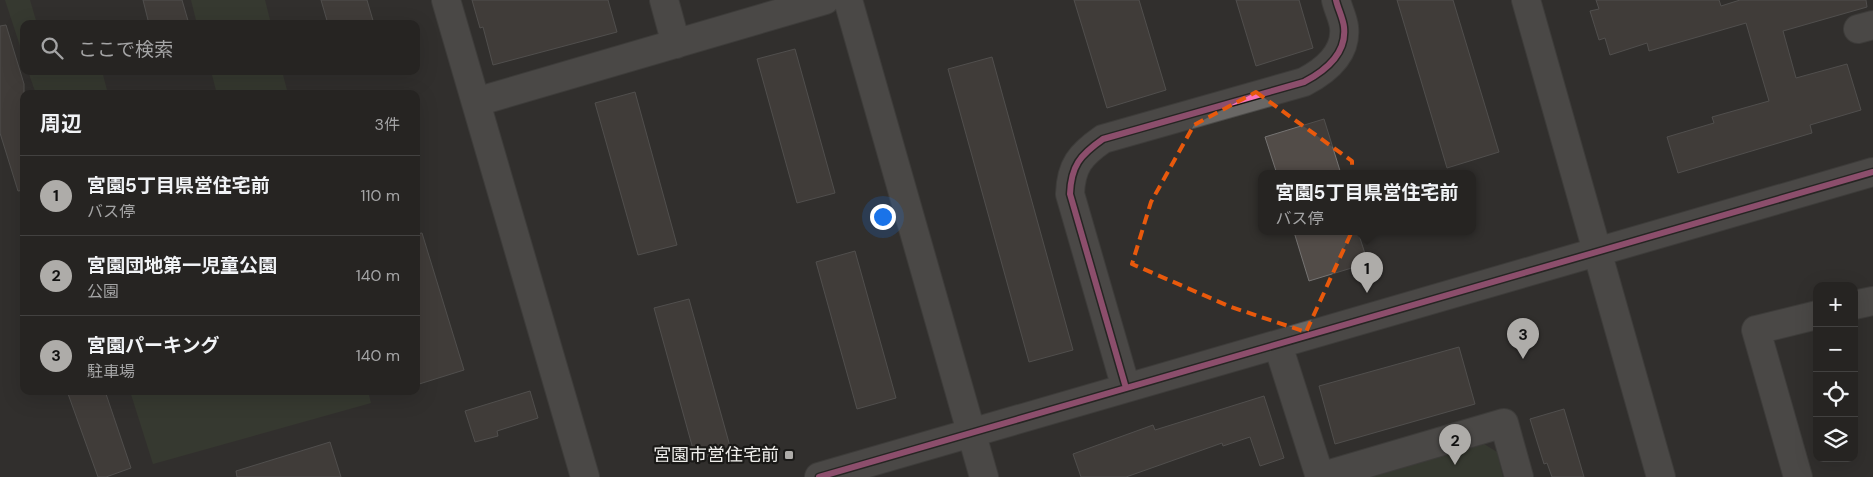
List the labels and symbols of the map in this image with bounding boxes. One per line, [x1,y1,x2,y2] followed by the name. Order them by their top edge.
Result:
[870,204,896,230] your location
[1351,252,1383,293] pin: 1
[1507,318,1539,359] pin: 3
[1439,424,1471,465] pin: 2
[653,443,779,467] place label: 宮園市営住宅前
[783,449,795,461] marker: 宮園市営住宅前

